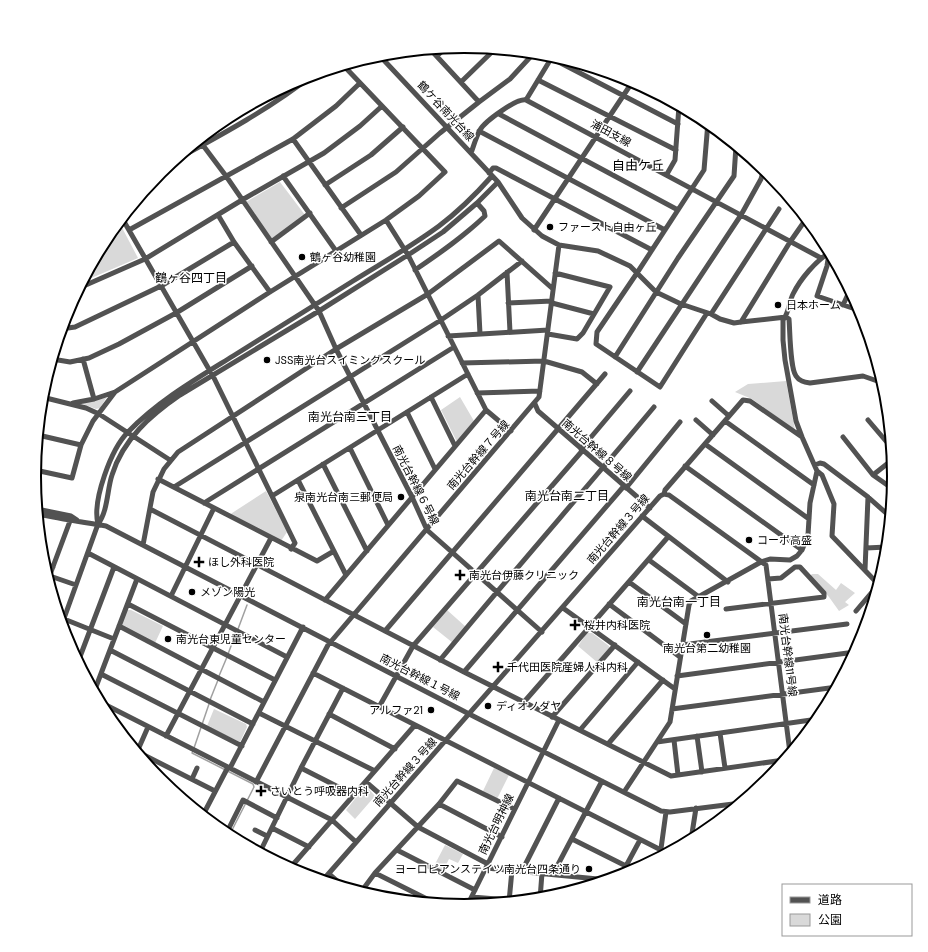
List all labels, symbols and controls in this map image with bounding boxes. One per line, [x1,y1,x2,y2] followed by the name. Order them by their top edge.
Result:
[415,78,477,144] street label: 鶴ケ谷南光台線
[588,116,634,150] street label: 浦田支線
[612,157,664,174] district label: 自由ケ丘
[558,220,656,234] place label: ファースト自由ヶ丘
[545,222,555,232] marker: ファースト自由ヶ丘
[310,250,376,264] place label: 鶴ヶ谷幼稚園
[297,252,307,262] marker: 鶴ヶ谷幼稚園
[155,270,227,286] district label: 鶴ヶ谷四丁目
[786,298,841,312] place label: 日本ホーム
[773,300,783,310] marker: 日本ホーム
[275,353,425,367] place label: JSS南光台スイミングスクール
[262,355,272,365] marker: JSS南光台スイミングスクール
[308,409,392,425] district label: 南光台南三丁目
[559,416,635,484] street label: 南光台幹線８号線
[444,417,512,493] street label: 南光台幹線７号線
[390,443,442,527] street label: 南光台幹線６号線
[525,488,609,504] district label: 南光台南二丁目
[294,490,393,504] place label: 泉南光台南三郵便局
[584,491,652,567] street label: 南光台幹線３号線
[396,492,406,502] marker: 泉南光台南三郵便局
[757,533,812,547] place label: コーポ高盛
[744,535,754,545] marker: コーポ高盛
[208,555,274,569] place label: ほし外科医院
[193,556,205,568] marker: ほし外科医院
[469,568,579,582] place label: 南光台伊藤クリニック
[454,569,466,581] marker: 南光台伊藤クリニック
[200,585,255,599] place label: メゾン陽光
[187,587,197,597] marker: メゾン陽光
[637,594,721,610] district label: 南光台南一丁目
[776,613,800,697] street label: 南光台幹線11号線
[584,618,650,632] place label: 桜井内科医院
[569,619,581,631] marker: 桜井内科医院
[702,630,712,640] marker: 南光台第二幼稚園
[176,632,286,646] place label: 南光台東児童センター
[163,634,173,644] marker: 南光台東児童センター
[663,641,751,655] place label: 南光台第二幼稚園
[378,651,462,703] street label: 南光台幹線１号線
[507,660,628,674] place label: 千代田医院産婦人科内科
[492,661,504,673] marker: 千代田医院産婦人科内科
[496,699,561,713] place label: ディオノダヤ
[483,701,493,711] marker: ディオノダヤ
[369,703,423,717] place label: アルファ21
[426,705,436,715] marker: アルファ21
[370,735,440,809] street label: 南光台幹線３号線
[270,784,369,798] place label: さいとう呼吸器内科
[255,785,267,797] marker: さいとう呼吸器内科
[475,791,517,857] street label: 南光台明神線
[395,862,581,876] place label: ヨーロピアンステイツ南光台四条通り
[584,864,594,874] marker: ヨーロピアンステイツ南光台四条通り
[782,884,912,936] legend
[818,892,842,908] text: 道路
[818,912,842,928] text: 公園

